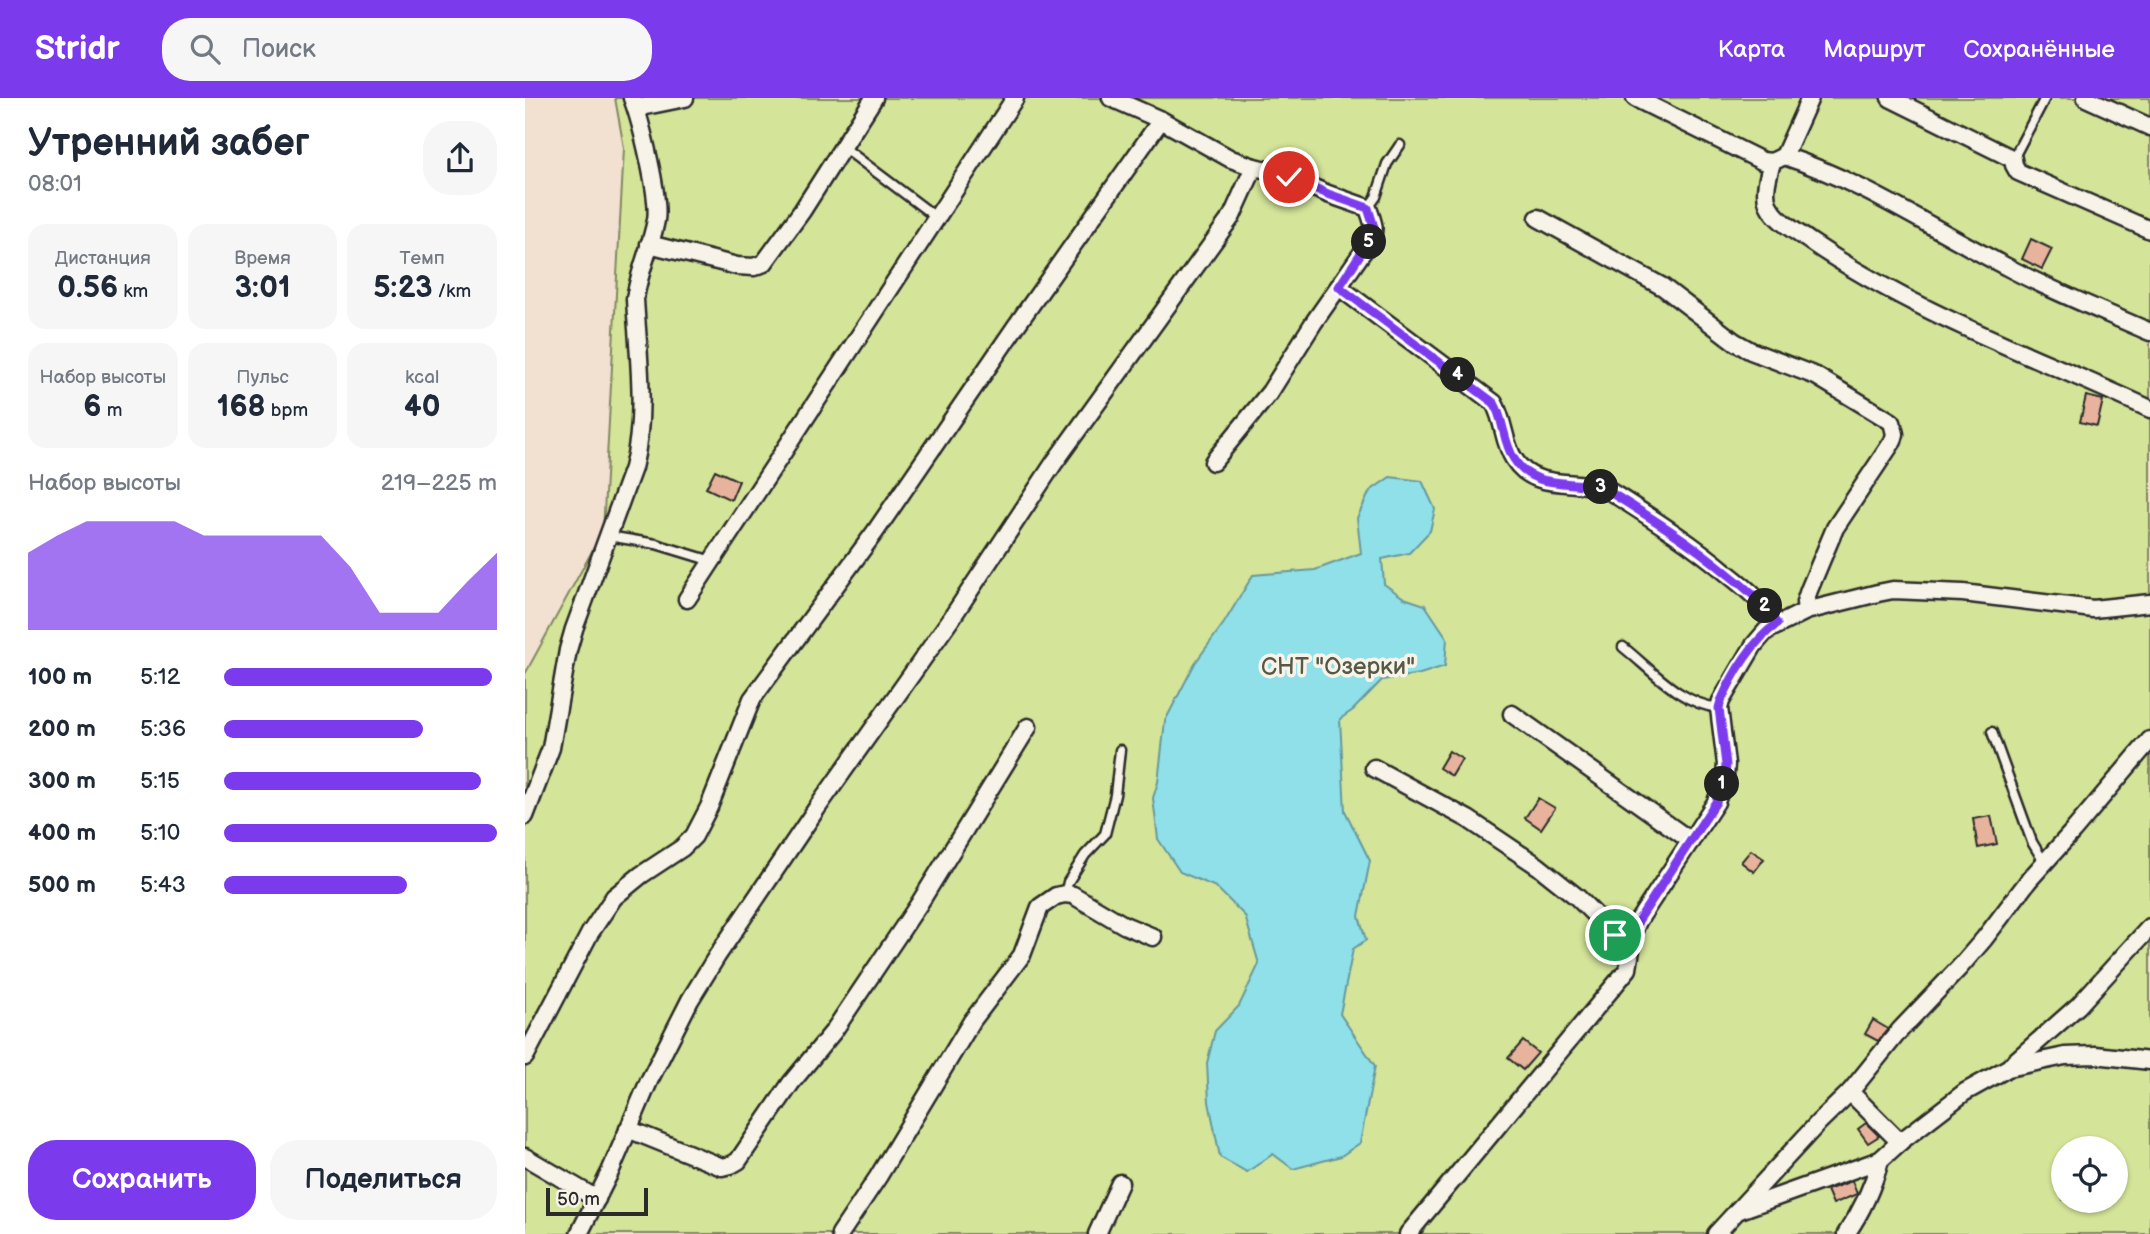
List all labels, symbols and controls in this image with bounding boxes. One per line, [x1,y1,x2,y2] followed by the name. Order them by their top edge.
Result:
[162,18,652,81] search box
[35,29,120,69] text: Stridr
[186,30,224,68] icon: search
[242,34,316,65] text: Поиск
[1718,35,1785,64] text: Карта
[1823,35,1925,64] text: Маршрут
[1963,35,2115,64] text: Сохранённые
[28,121,310,166] text: Утренний забег
[423,121,497,195] button: share
[1259,147,1319,207] pin
[1270,158,1308,196] icon: check
[28,170,82,198] text: 08:01
[1351,225,1387,260] pin: 5
[1363,230,1374,253] text: 5
[55,247,151,270] text: Дистанция
[234,247,291,270] text: Время
[400,247,445,270] text: Темп
[57,270,118,306] text: 0.56
[234,270,291,306] text: 3:01
[373,270,432,306] text: 5:23
[118,280,148,303] text: km
[432,280,471,303] text: /km
[1441,358,1475,392] pin: 4
[1452,363,1463,386] text: 4
[40,366,166,389] text: Набор высоты
[236,366,289,389] text: Пульс
[405,366,439,389] text: kcal
[83,389,102,425] text: 6
[217,389,266,425] text: 168
[404,389,440,425] text: 40
[102,399,122,422] text: m
[266,399,308,422] text: bpm
[28,469,181,497] text: Набор высоты
[381,469,497,497] text: 219–225 m
[1583,470,1619,504] pin: 3
[1595,475,1606,498] text: 3
[1747,588,1783,624] pin: 2
[1759,594,1770,617] text: 2
[1261,652,1415,681] park label: СНТ "Озерки"
[28,663,92,691] text: 100 m
[140,663,180,691] text: 5:12
[28,715,96,743] text: 200 m
[140,715,186,743] text: 5:36
[1705,766,1739,802] pin: 1
[28,767,96,795] text: 300 m
[140,767,180,795] text: 5:15
[1718,772,1726,795] text: 1
[28,819,96,847] text: 400 m
[140,819,180,847] text: 5:10
[28,871,96,899] text: 500 m
[140,871,186,899] text: 5:43
[1585,905,1645,965] pin
[1596,916,1634,954] icon: arrive
[2051,1136,2128,1213] map controls
[2051,1136,2128,1213] button: locate
[28,1140,256,1220] button: Сохранить
[270,1140,497,1220] button: Поделиться
[546,1185,647,1217] scale bar
[557,1188,600,1211] text: 50 m

